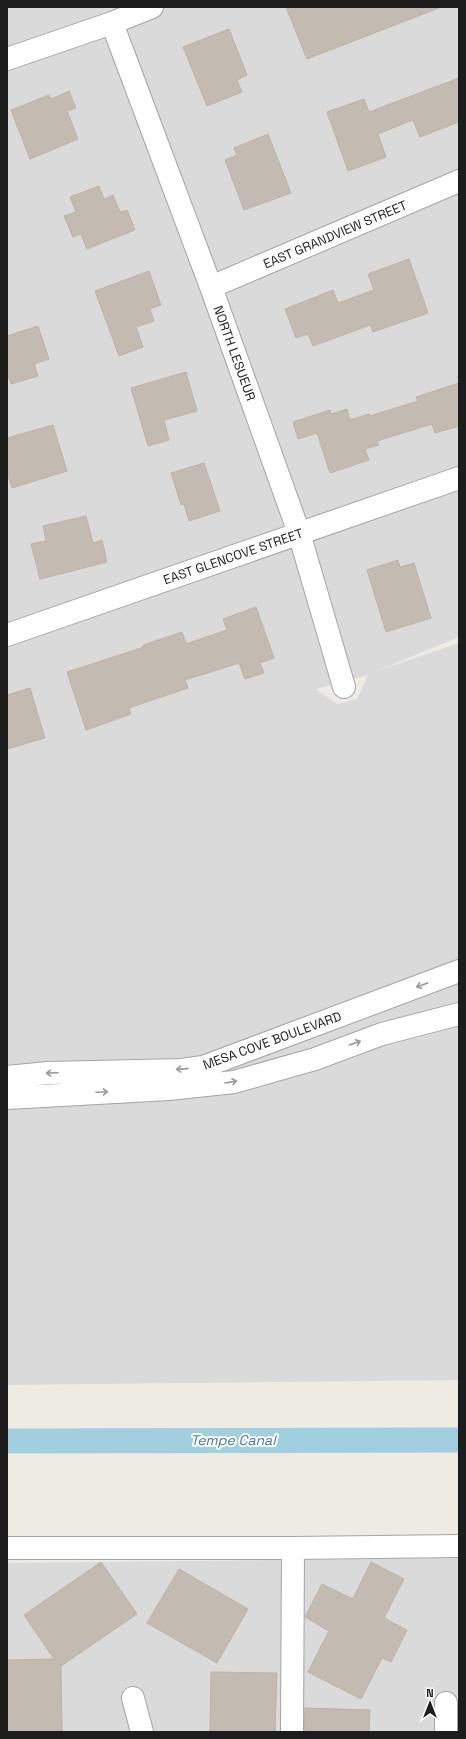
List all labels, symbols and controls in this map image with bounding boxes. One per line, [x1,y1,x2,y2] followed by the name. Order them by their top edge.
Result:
[261,196,410,272] street label: EAST GRANDVIEW STREET
[209,303,260,403] street label: NORTH LESUEUR
[161,524,306,588] street label: EAST GLENCOVE STREET
[417,981,429,989] one-way arrow
[201,1007,344,1073] street label: MESA COVE BOULEVARD
[349,1039,362,1046] one-way arrow
[176,1066,189,1073] one-way arrow
[46,1069,59,1077] one-way arrow
[224,1078,237,1086] one-way arrow
[95,1088,108,1096] one-way arrow
[190,1431,277,1449] water label: Tempe Canal
[410,1683,450,1723] north arrow
[426,1686,434,1700] text: N

